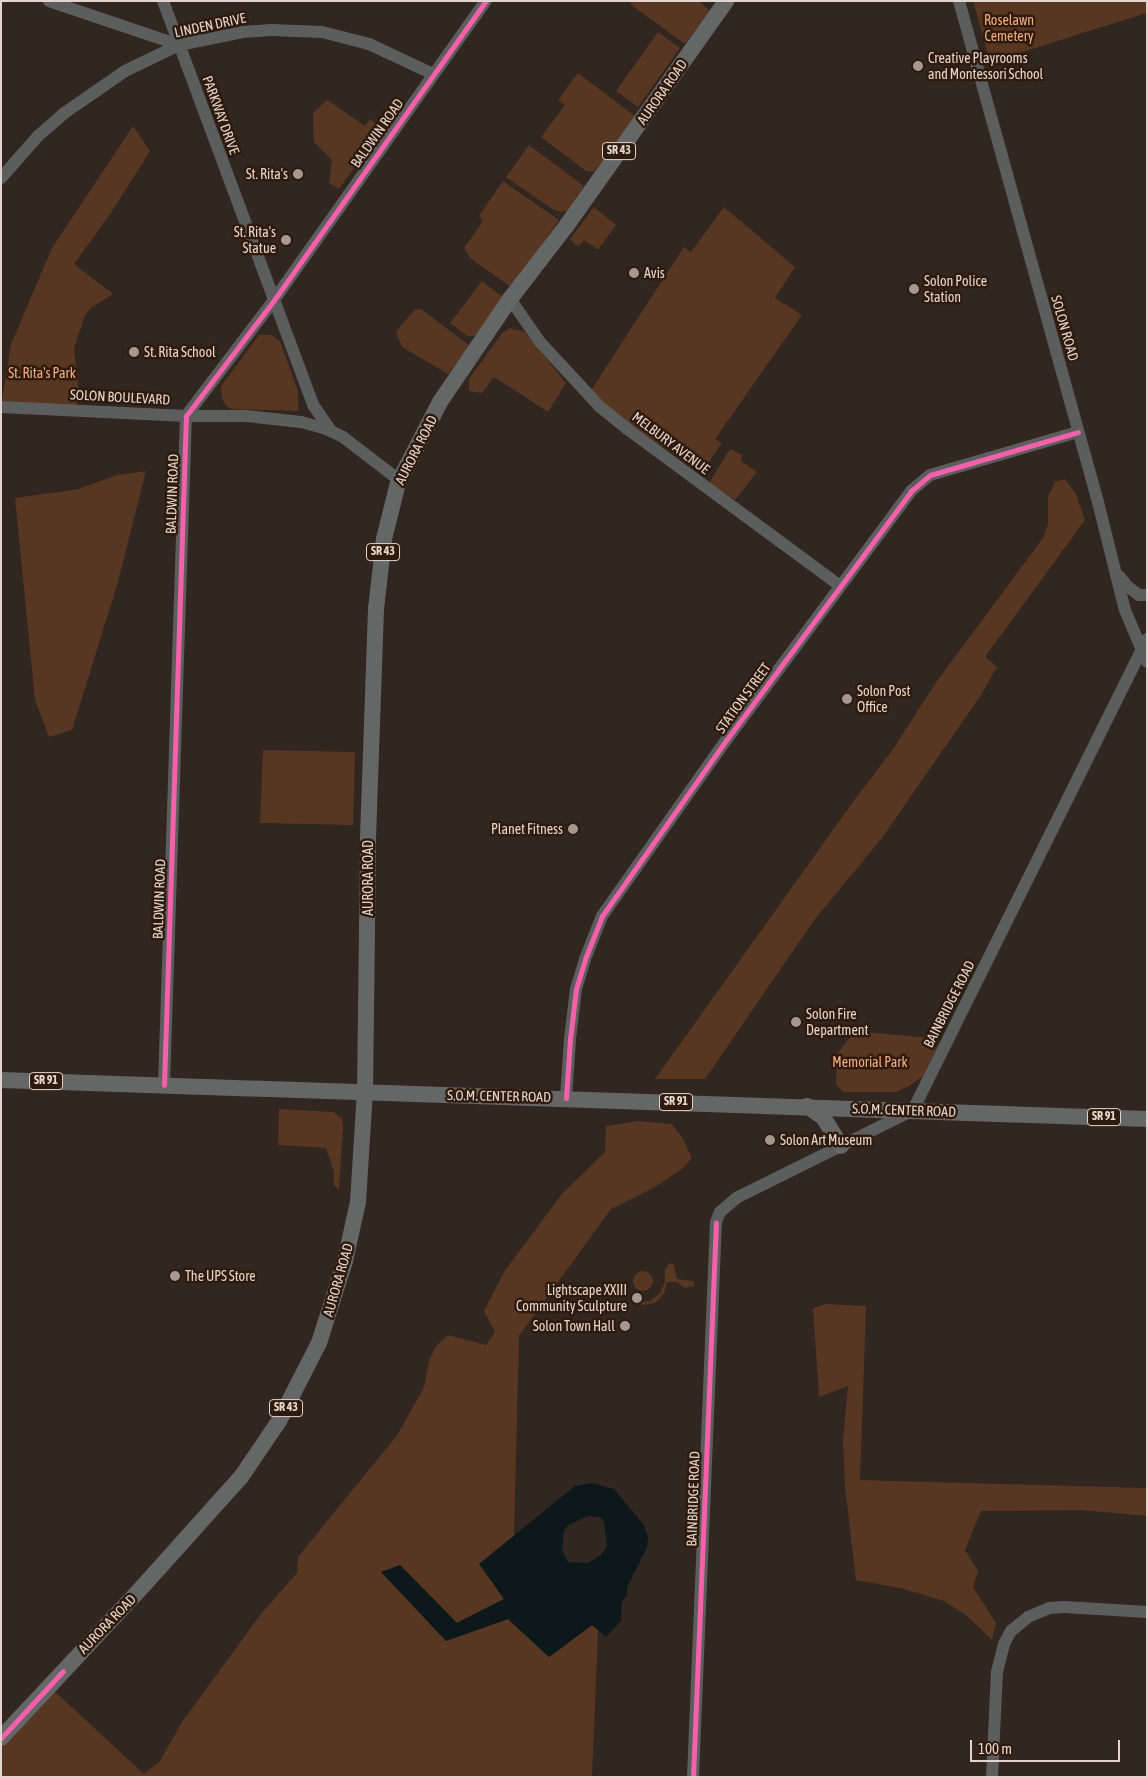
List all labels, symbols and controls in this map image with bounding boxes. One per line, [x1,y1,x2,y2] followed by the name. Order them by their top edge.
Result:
[173,9,247,41] street label: LINDEN DRIVE
[984,12,1034,44] park label: Roselawn Cemetery
[928,50,1043,82] place label: Creative Playrooms and Montessori School
[633,56,691,128] street label: AURORA ROAD
[912,60,924,72] marker: Creative Playrooms and Montessori School
[199,73,243,157] street label: PARKWAY DRIVE
[347,95,407,171] street label: BALDWIN ROAD
[602,142,636,160] road number: SR 43
[246,166,288,182] place label: St. Rita's
[292,168,304,180] marker: St. Rita's
[234,224,276,256] place label: St. Rita's Statue
[280,234,292,246] marker: St. Rita's Statue
[644,265,665,281] place label: Avis
[628,267,640,279] marker: Avis
[924,273,987,306] place label: Solon Police Station
[908,283,920,295] marker: Solon Police Station
[1048,293,1082,363] street label: SOLON ROAD
[144,344,216,360] place label: St. Rita School
[128,346,140,358] marker: St. Rita School
[8,365,76,381] park label: St. Rita's Park
[69,386,171,408] street label: SOLON BOULEVARD
[629,408,713,478] street label: MELBURY AVENUE
[391,412,441,488] street label: AURORA ROAD
[162,454,182,534] street label: BALDWIN ROAD
[366,542,400,562] road number: SR 43
[712,660,774,736] street label: STATION STREET
[857,683,911,716] place label: Solon Post Office
[841,693,853,705] marker: Solon Post Office
[491,821,563,837] place label: Planet Fitness
[567,823,579,835] marker: Planet Fitness
[360,840,376,916] street label: AURORA ROAD
[149,859,169,939] street label: BALDWIN ROAD
[920,958,978,1050] street label: BAINBRIDGE ROAD
[806,1006,869,1038] place label: Solon Fire Department
[790,1016,802,1028] marker: Solon Fire Department
[832,1054,908,1070] park label: Memorial Park
[28,1072,64,1090] road number: SR 91
[447,1087,551,1105] street label: S.O.M. CENTER ROAD
[658,1092,694,1112] road number: SR 91
[852,1100,956,1120] street label: S.O.M. CENTER ROAD
[1086,1108,1122,1126] road number: SR 91
[780,1132,872,1148] place label: Solon Art Museum
[764,1134,776,1146] marker: Solon Art Museum
[319,1241,357,1319] street label: AURORA ROAD
[185,1268,256,1284] place label: The UPS Store
[169,1270,181,1282] marker: The UPS Store
[516,1282,627,1314] place label: Lightscape XXIII Community Sculpture
[631,1292,643,1304] marker: Lightscape XXIII Community Sculpture
[533,1318,615,1334] place label: Solon Town Hall
[619,1320,631,1332] marker: Solon Town Hall
[268,1399,304,1418] road number: SR 43
[683,1451,703,1547] street label: BAINBRIDGE ROAD
[75,1591,139,1657] street label: AURORA ROAD
[973,1730,1123,1762] scale bar
[978,1740,1012,1757] text: 100 m

